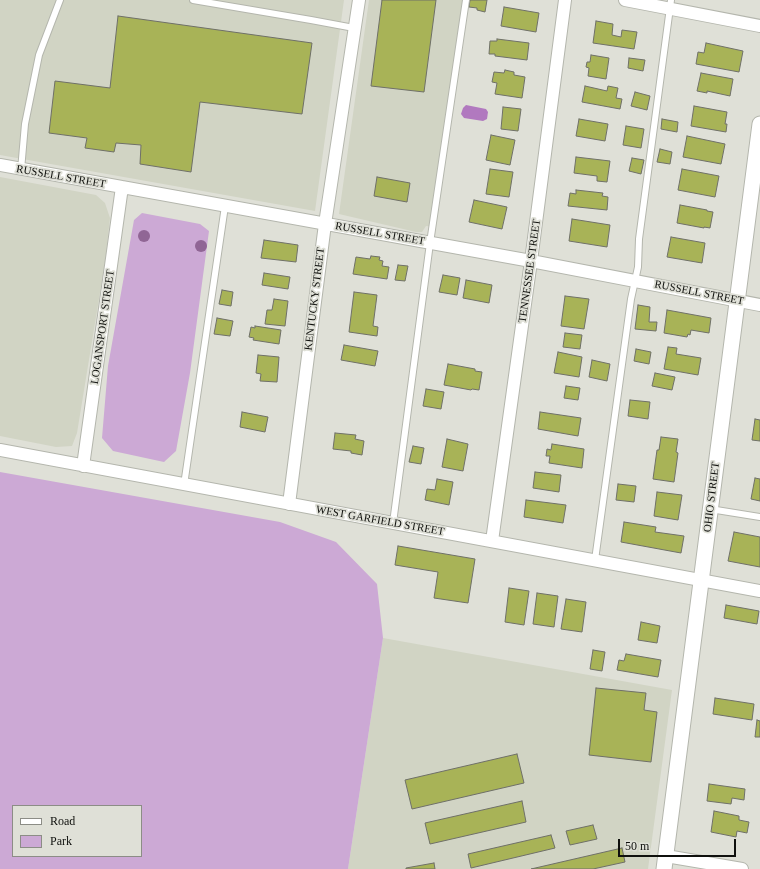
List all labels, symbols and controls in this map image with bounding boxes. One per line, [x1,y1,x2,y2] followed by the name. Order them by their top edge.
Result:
[15,163,107,191] street label: RUSSELL STREET
[516,218,544,324] street label: TENNESSEE STREET
[334,220,426,248] street label: RUSSELL STREET
[302,247,328,351] street label: KENTUCKY STREET
[88,269,118,385] street label: LOGANSPORT STREET
[653,278,745,308] street label: RUSSELL STREET
[701,461,723,533] street label: OHIO STREET
[315,503,445,539] street label: WEST GARFIELD STREET
[12,805,142,857] legend
[50,814,75,828] text: Road
[620,831,738,857] scale bar
[50,834,72,848] text: Park
[625,839,649,853] text: 50 m

